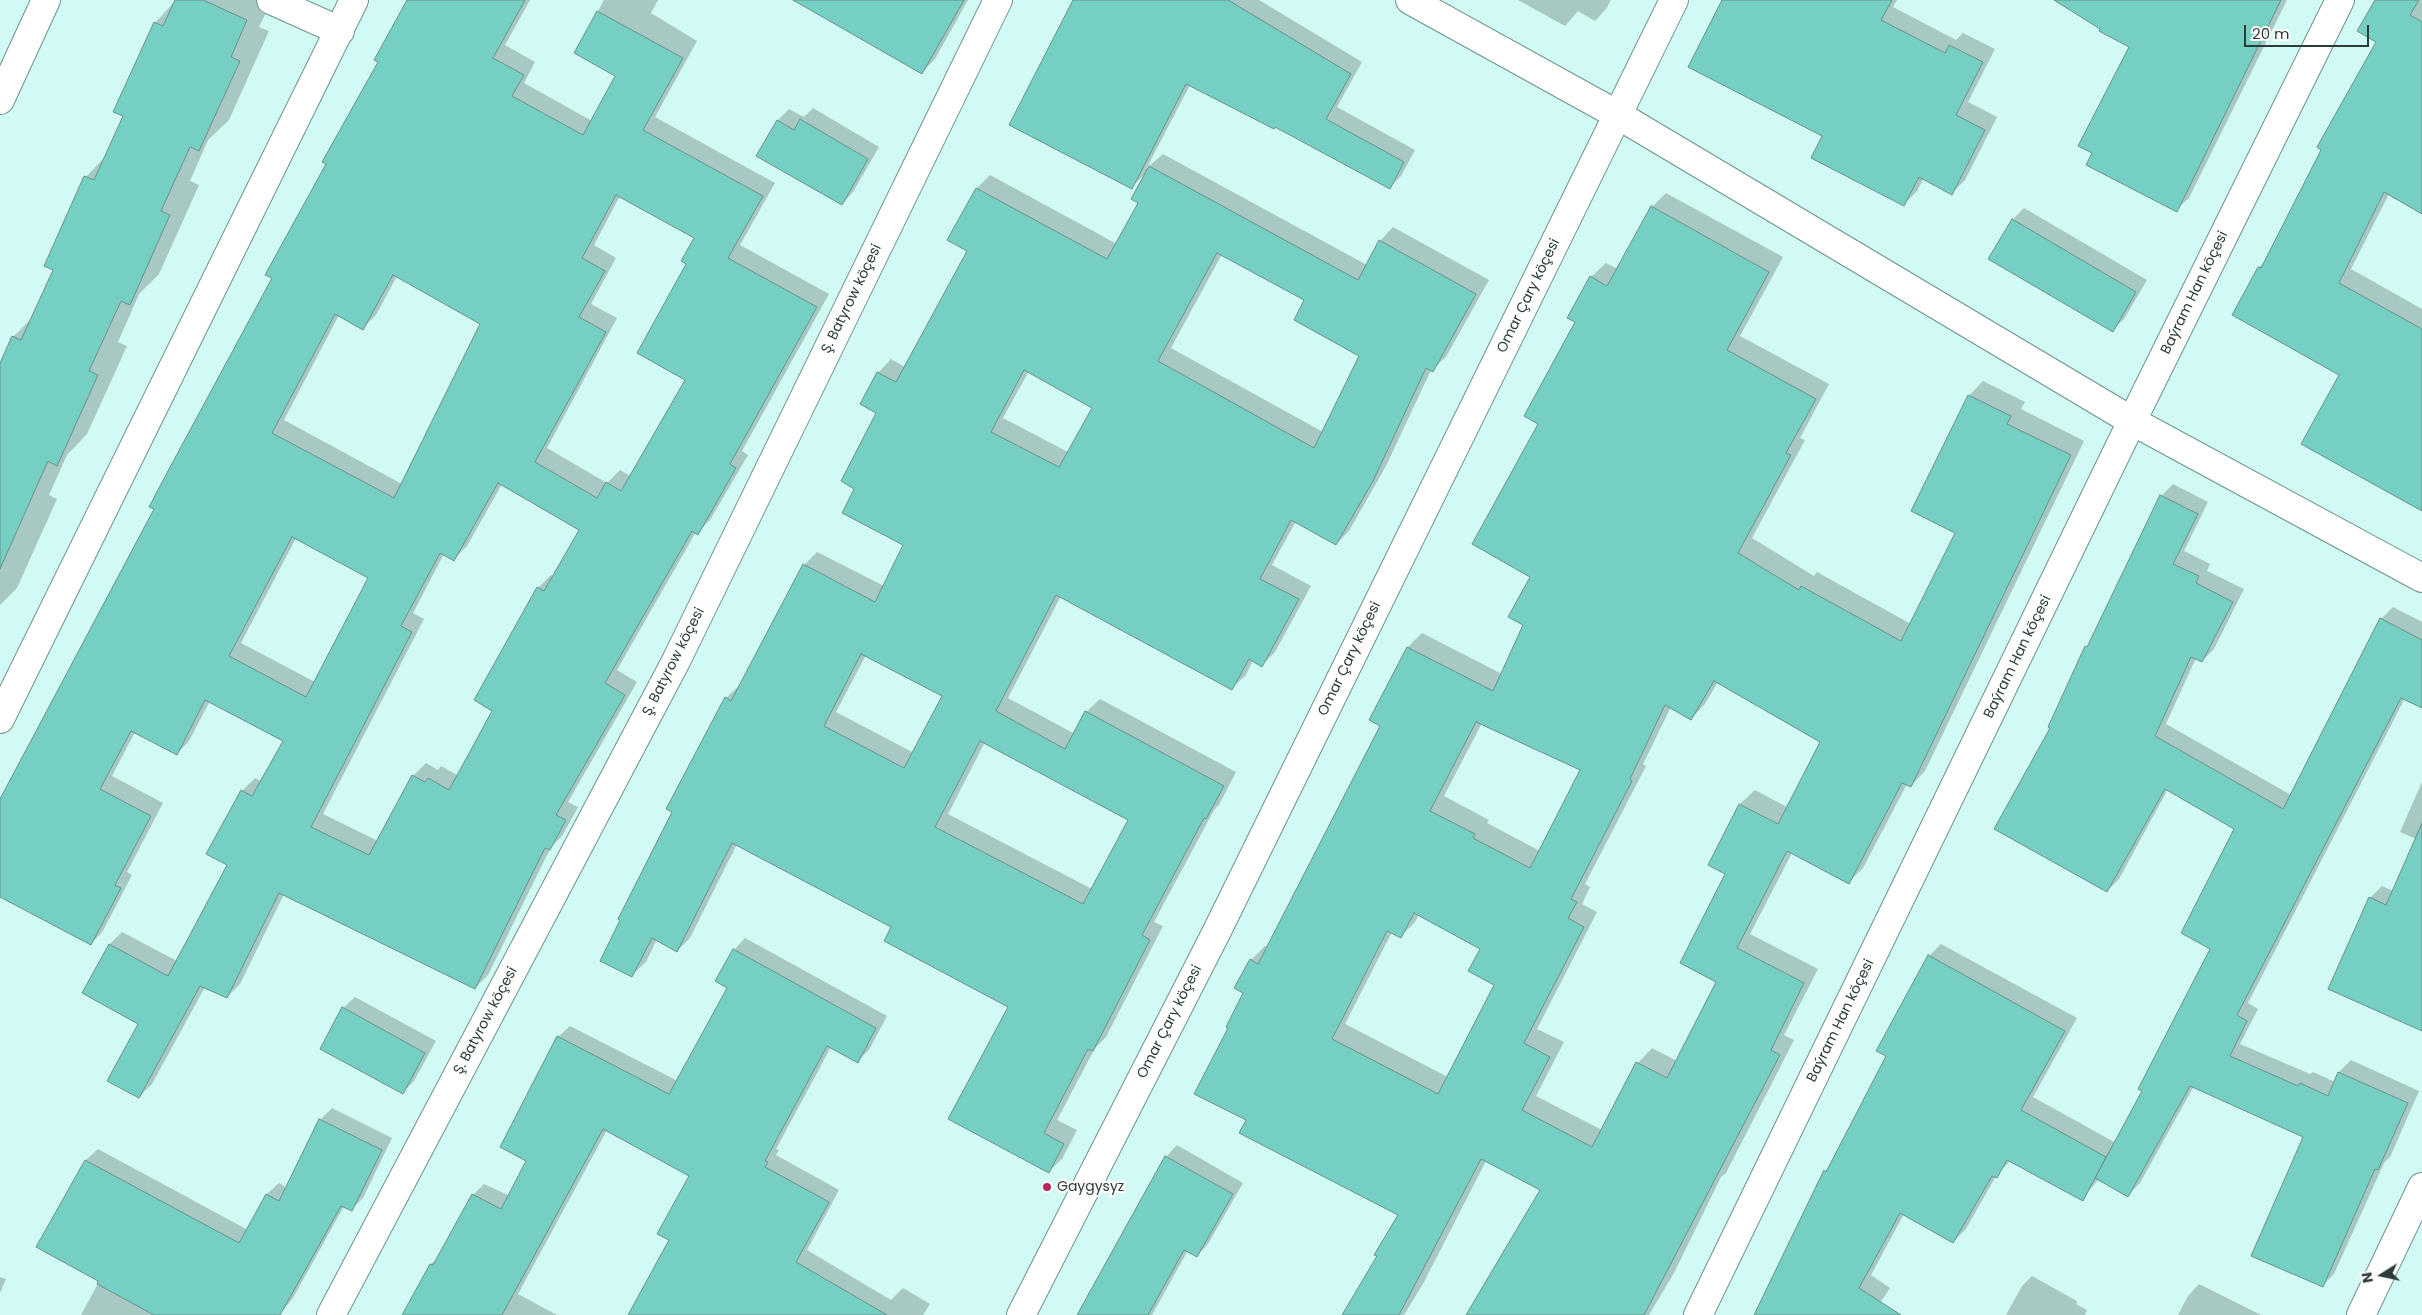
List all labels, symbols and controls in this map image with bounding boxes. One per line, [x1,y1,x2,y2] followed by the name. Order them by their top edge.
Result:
[2247,15,2372,47] scale bar
[2252,23,2290,44] text: 20 m
[2158,229,2232,357] street label: Baýram Han köçesi
[1494,236,1564,356] street label: Omar Çary köçesi
[818,242,886,356] street label: Ş. Batyrow köçesi
[1981,593,2055,721] street label: Baýram Han köçesi
[1315,599,1385,719] street label: Omar Çary köçesi
[639,605,709,719] street label: Ş. Batyrow köçesi
[1804,957,1878,1085] street label: Baýram Han köçesi
[1134,962,1206,1082] street label: Omar Çary köçesi
[451,964,521,1078] street label: Ş. Batyrow köçesi
[1057,1179,1124,1195] place label: Gaygysyz
[1041,1181,1053,1193] marker: Gaygysyz
[2357,1250,2407,1300] north arrow
[2356,1271,2378,1285] text: N

